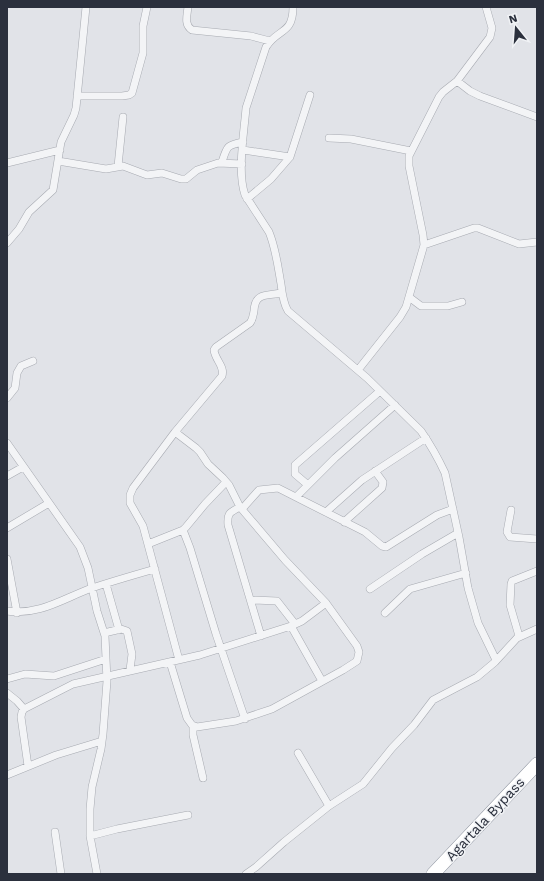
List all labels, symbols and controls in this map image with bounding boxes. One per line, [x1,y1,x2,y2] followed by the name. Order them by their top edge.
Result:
[496,8,536,48] north arrow
[507,12,519,26] text: N
[442,774,528,864] street label: Agartala Bypass

